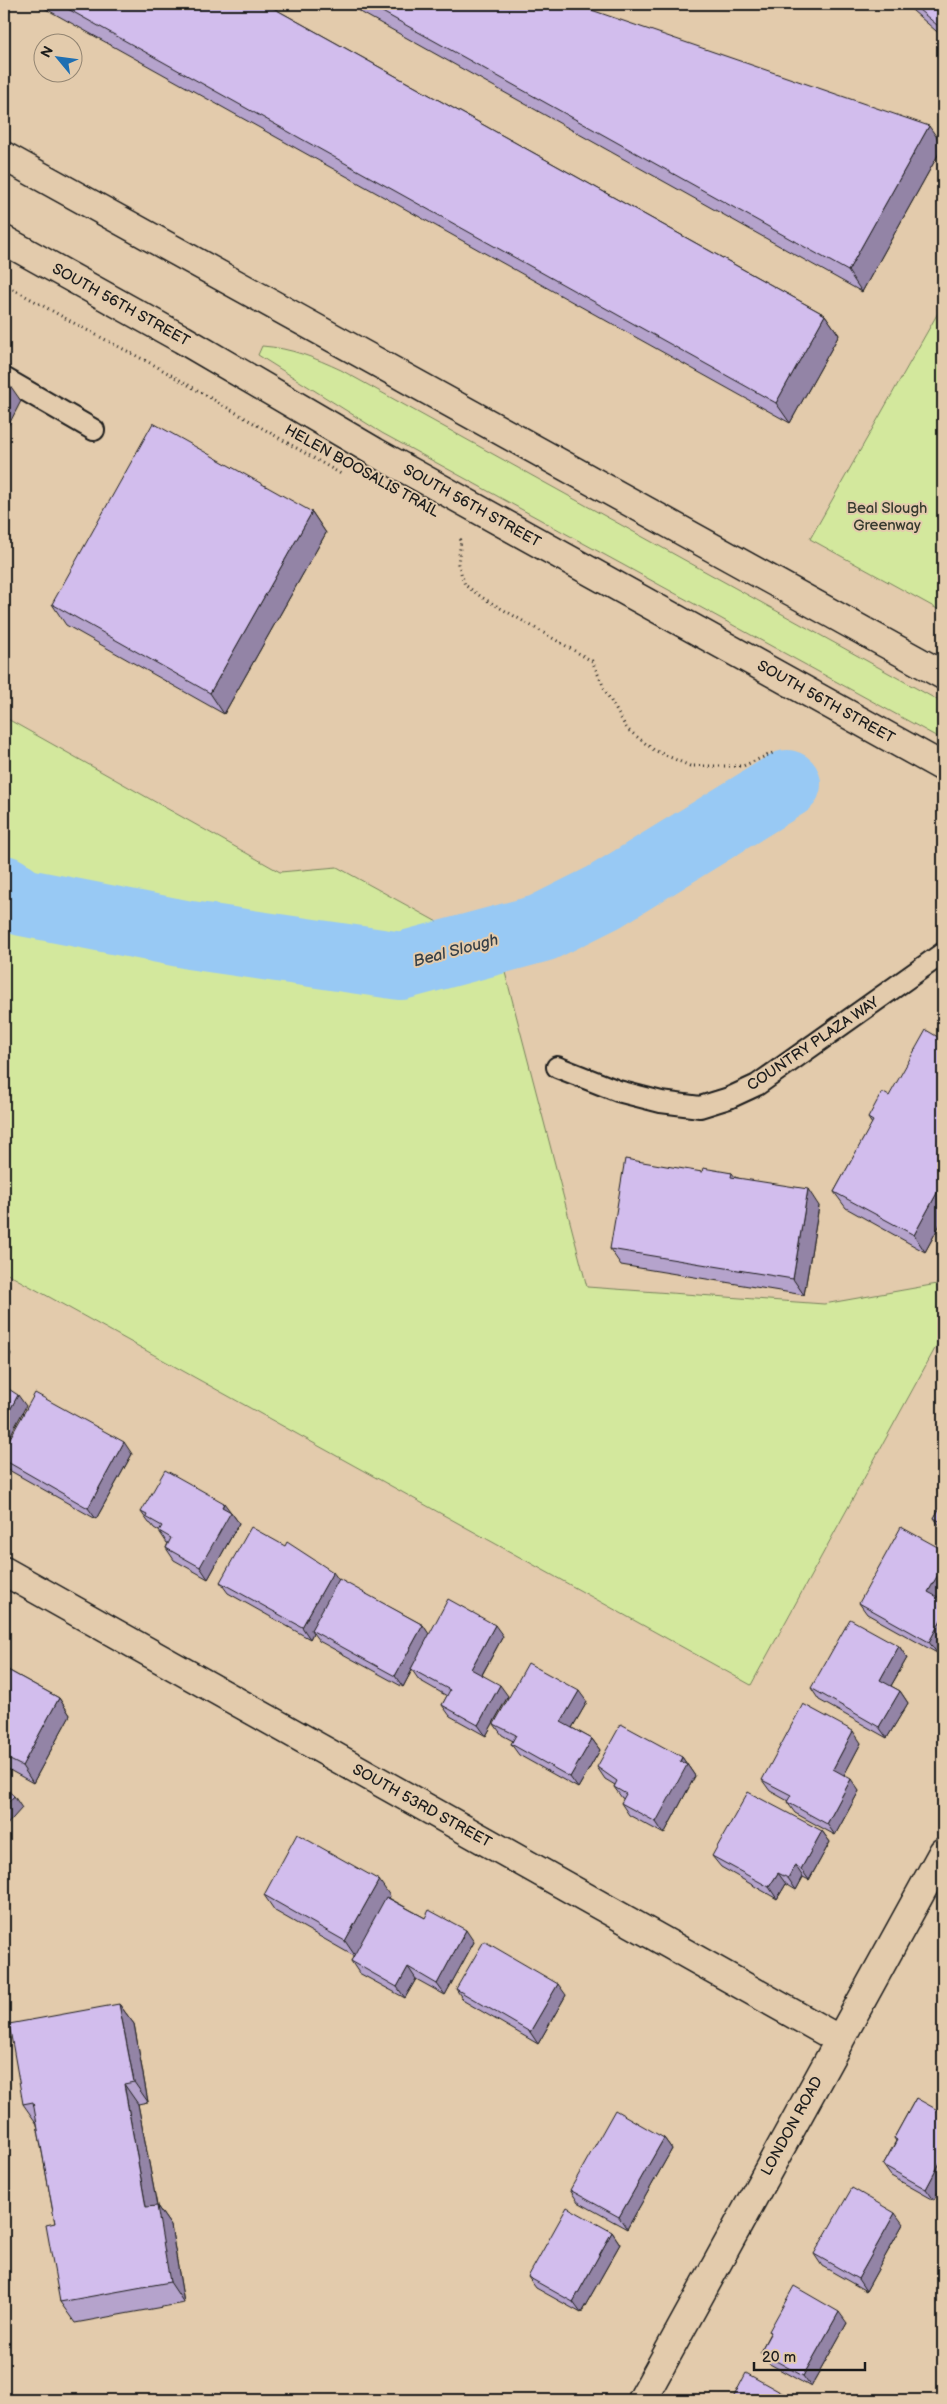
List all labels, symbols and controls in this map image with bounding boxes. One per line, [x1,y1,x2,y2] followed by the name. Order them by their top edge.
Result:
[32,32,82,82] north arrow
[37,43,57,61] text: N
[49,259,193,351] street label: SOUTH 56TH STREET
[281,421,443,522] street label: HELEN BOOSALIS TRAIL
[400,460,544,552] street label: SOUTH 56TH STREET
[847,499,927,535] park label: Beal Slough Greenway
[754,656,898,748] street label: SOUTH 56TH STREET
[411,930,501,971] water label: Beal Slough
[743,993,883,1095] street label: COUNTRY PLAZA WAY
[349,1760,495,1852] street label: SOUTH 53RD STREET
[757,2073,827,2179] street label: LONDON ROAD
[754,2339,866,2371] scale bar
[762,2348,796,2367] text: 20 m

